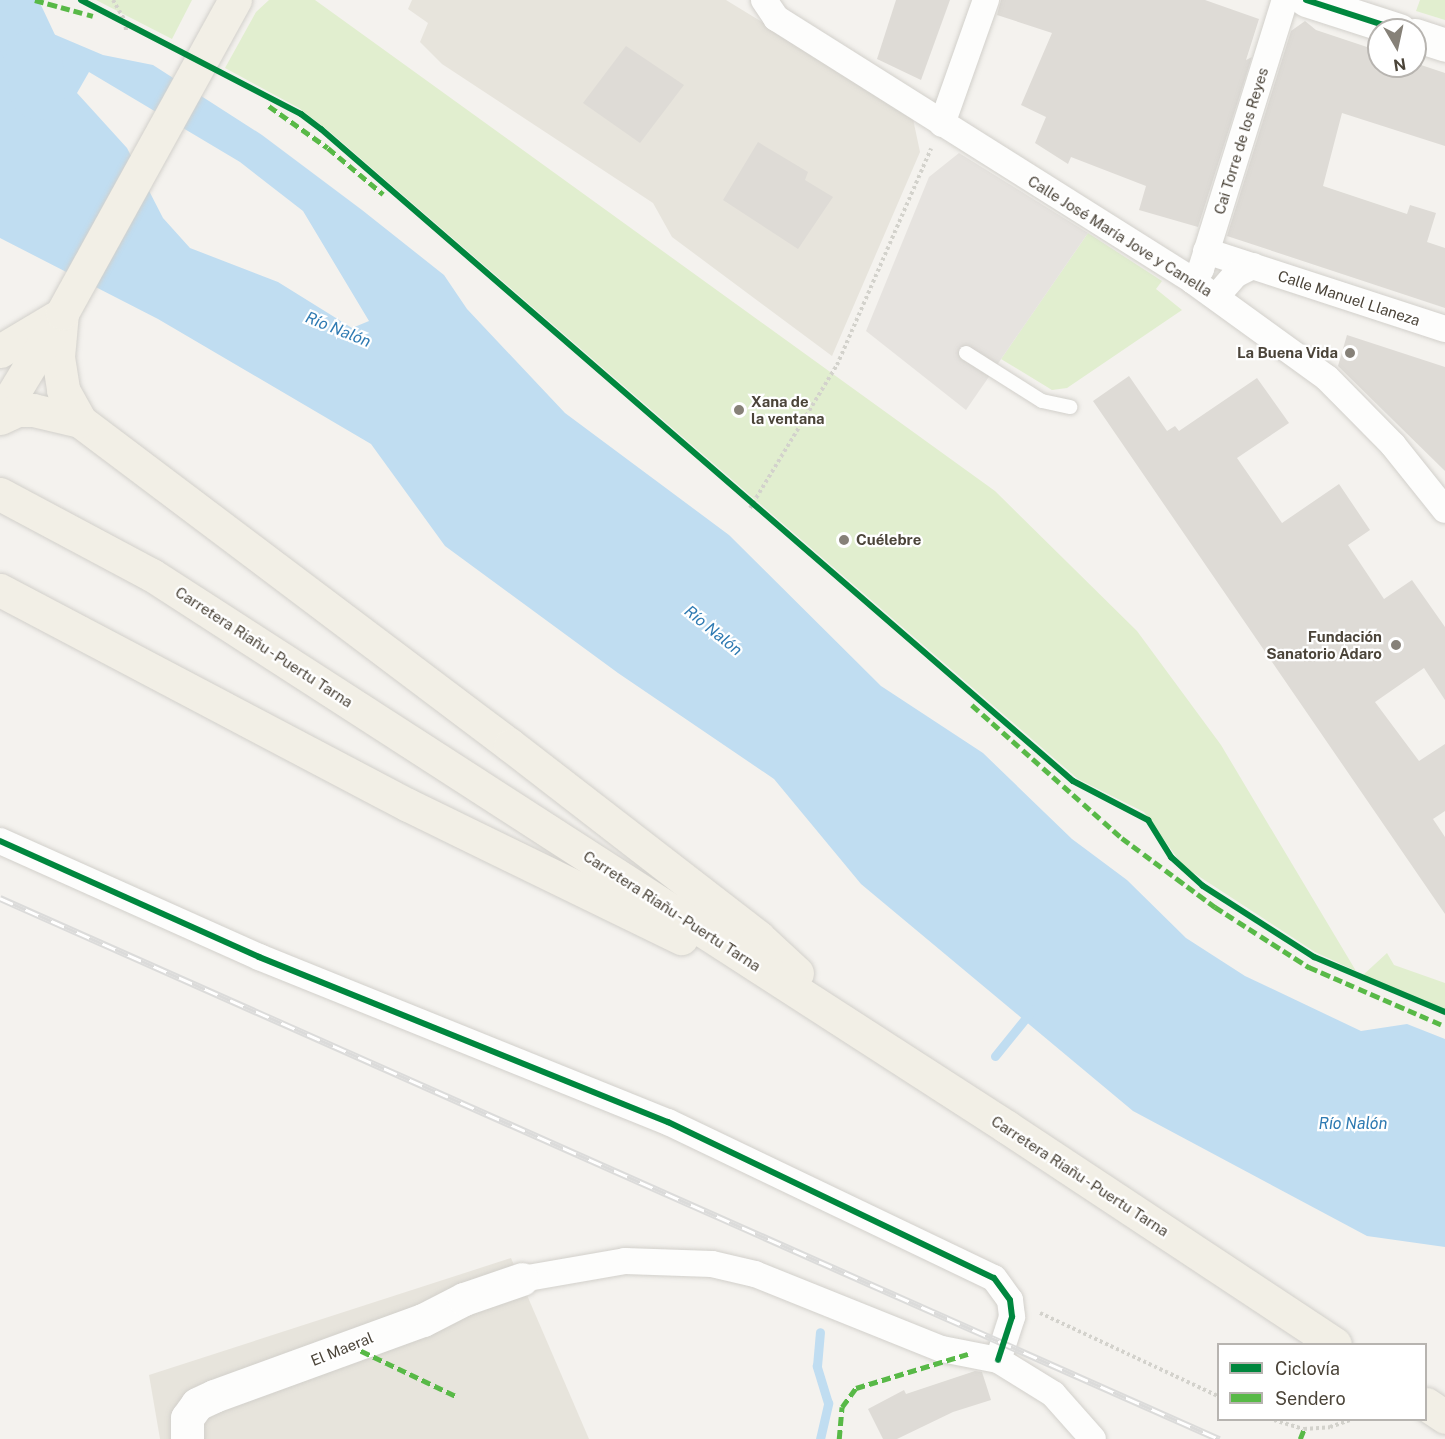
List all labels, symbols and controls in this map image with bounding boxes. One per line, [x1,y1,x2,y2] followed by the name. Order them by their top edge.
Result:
[1367,18,1427,78] north arrow
[1392,54,1407,75] text: N
[1210,65,1272,217] street label: Cai Torre de los Reyes
[1024,172,1216,300] street label: Calle José María Jove y Canella
[1276,266,1422,330] street label: Calle Manuel Llaneza
[302,308,374,352] water label: Río Nalón
[1237,344,1338,362] place label: La Buena Vida
[1343,346,1357,360] marker: La Buena Vida
[751,392,825,427] place label: Xana de la ventana
[732,403,746,417] marker: Xana de la ventana
[856,531,921,549] place label: Cuélebre
[837,533,851,547] marker: Cuélebre
[170,582,358,712] street label: Carretera Riañu - Puertu Tarna
[680,602,746,660] water label: Río Nalón
[1266,627,1382,662] place label: Fundación Sanatorio Adaro
[1387,636,1405,654] marker: Fundación Sanatorio Adaro
[578,846,766,976] street label: Carretera Riañu - Puertu Tarna
[986,1111,1174,1241] street label: Carretera Riañu - Puertu Tarna
[1319,1114,1387,1134] water label: Río Nalón
[308,1328,376,1370] street label: El Maeral
[1217,1343,1427,1421] legend
[1275,1358,1340,1379] text: Ciclovía
[1275,1388,1346,1409] text: Sendero

